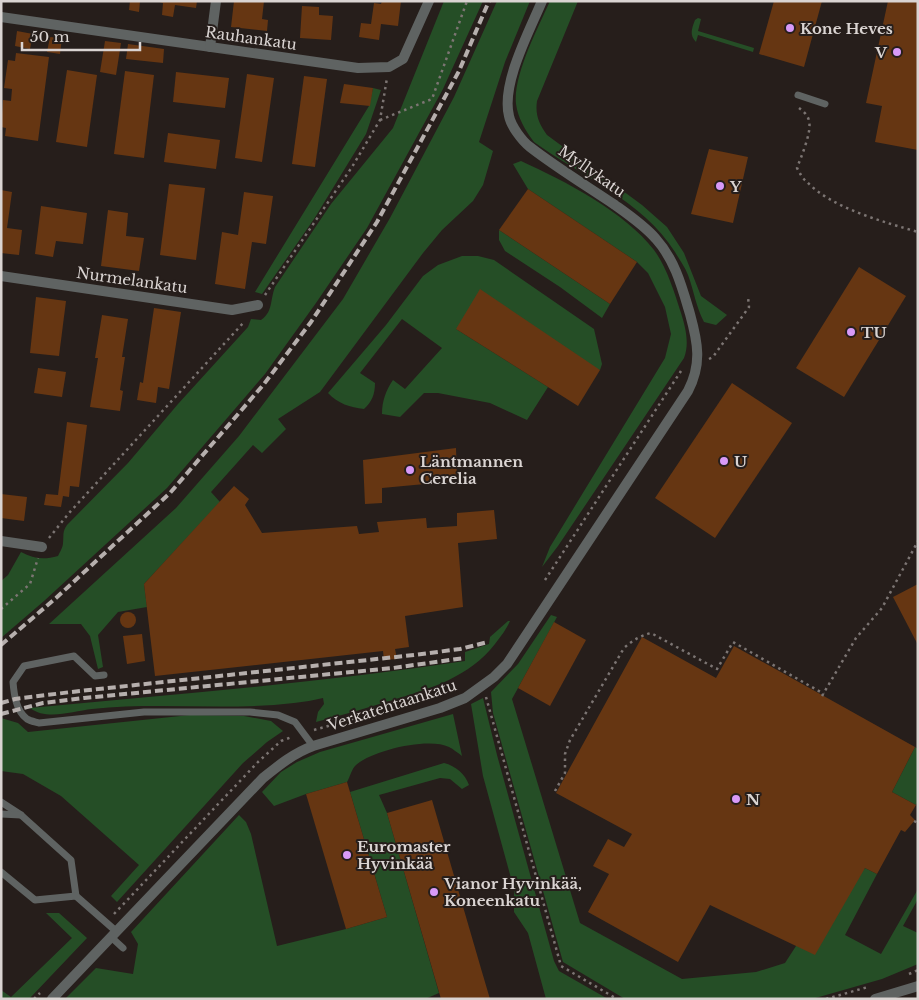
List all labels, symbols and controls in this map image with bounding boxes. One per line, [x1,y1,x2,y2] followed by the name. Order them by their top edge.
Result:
[800,19,893,38] place label: Kone Heves
[22,20,140,52] scale bar
[204,22,298,54] street label: Rauhankatu
[784,22,796,34] marker: Kone Heves
[30,27,70,46] text: 50 m
[874,43,888,62] place label: V
[891,46,903,58] marker: V
[555,141,629,201] street label: Myllykatu
[729,177,742,196] place label: Y
[714,180,726,192] marker: Y
[75,263,189,297] street label: Nurmelankatu
[861,323,887,342] place label: TU
[845,326,857,338] marker: TU
[420,452,523,488] place label: Läntmannen Cerelia
[734,452,748,471] place label: U
[718,455,730,467] marker: U
[404,464,416,476] marker: Läntmannen Cerelia
[324,675,459,735] street label: Verkatehtaankatu
[746,790,760,809] place label: N
[730,793,742,805] marker: N
[357,837,451,873] place label: Euromaster Hyvinkää
[341,849,353,861] marker: Euromaster Hyvinkää
[443,874,582,910] place label: Vianor Hyvinkää, Koneenkatu
[428,886,440,898] marker: Vianor Hyvinkää, Koneenkatu

